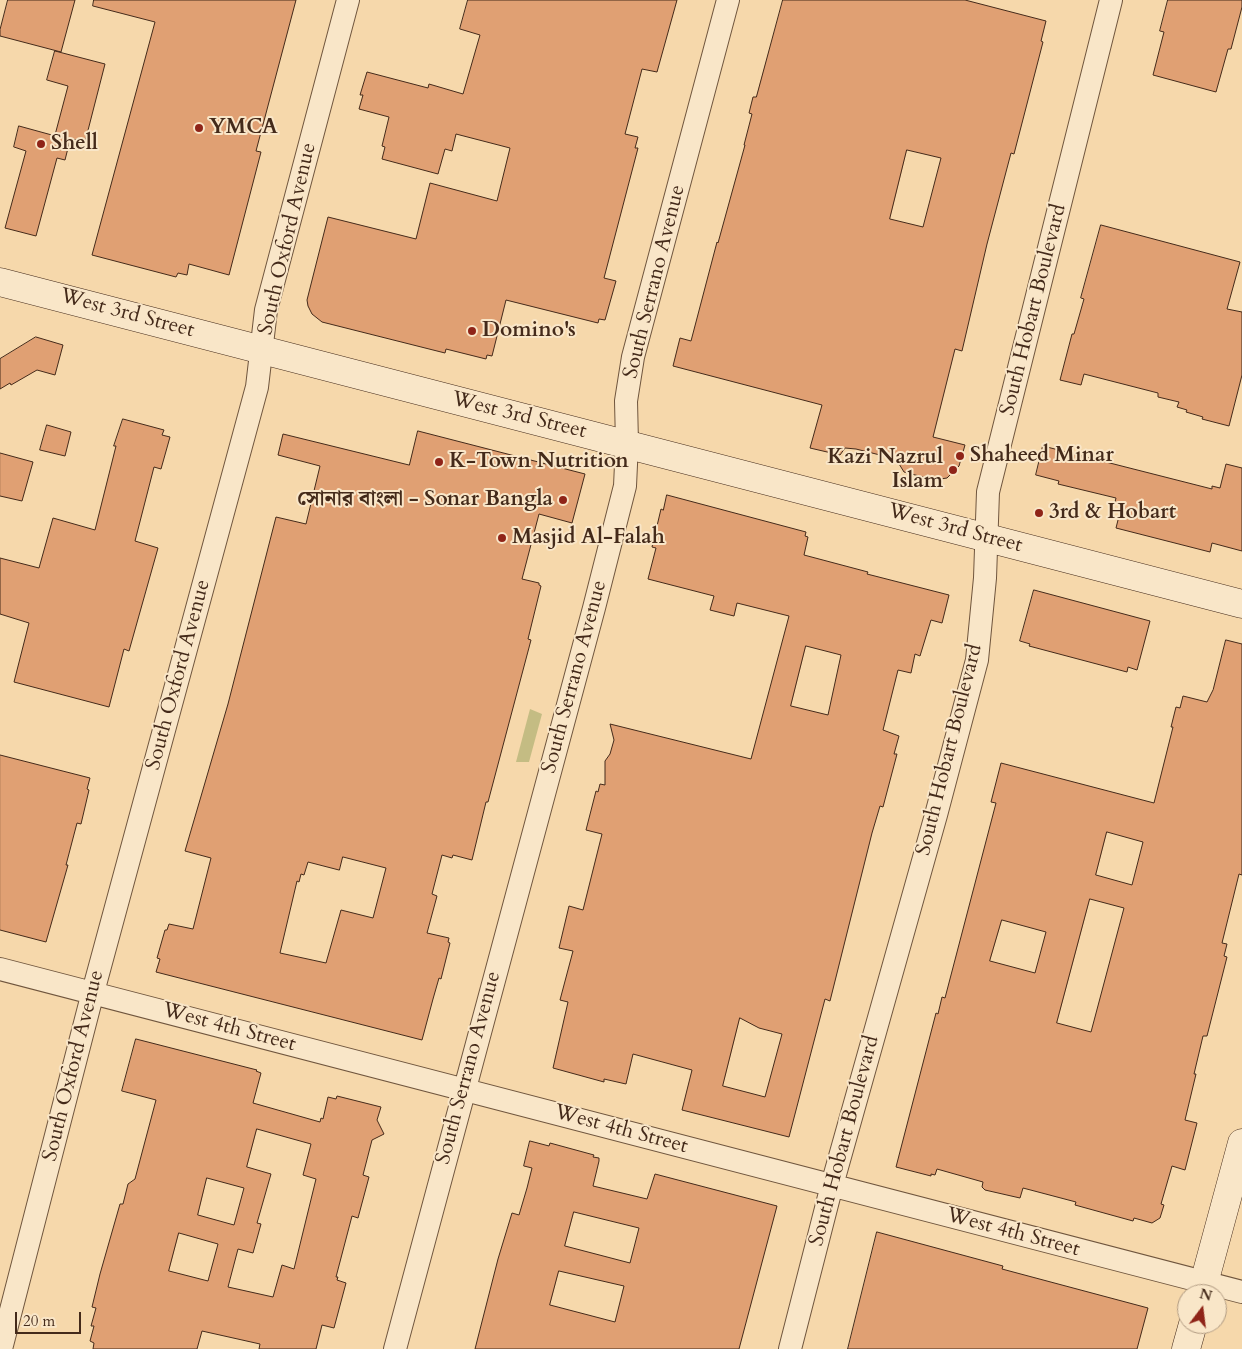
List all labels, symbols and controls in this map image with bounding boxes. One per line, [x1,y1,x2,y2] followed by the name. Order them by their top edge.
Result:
[209,115,278,141] place label: YMCA
[193,122,205,134] marker: YMCA
[51,131,98,157] place label: Shell
[35,138,47,150] marker: Shell
[254,141,322,337] street label: South Oxford Avenue
[619,183,691,381] street label: South Serrano Avenue
[996,202,1072,418] street label: South Hobart Boulevard
[57,284,197,344] street label: West 3rd Street
[482,318,576,344] place label: Domino's
[466,325,478,337] marker: Domino's
[449,387,589,445] street label: West 3rd Street
[970,443,1114,469] place label: Shaheed Minar
[827,445,943,495] place label: Kazi Nazrul Islam
[449,449,629,475] place label: K-Town Nutrition
[954,450,966,462] marker: Shaheed Minar
[433,456,445,468] marker: K-Town Nutrition
[947,464,959,476] marker: Kazi Nazrul Islam
[297,487,553,513] place label: সোনার বাংলা - Sonar Bangla
[557,494,569,506] marker: সোনার বাংলা - Sonar Bangla
[885,499,1025,559] street label: West 3rd Street
[1049,500,1176,526] place label: 3rd & Hobart
[1033,507,1045,519] marker: 3rd & Hobart
[512,525,665,551] place label: Masjid Al-Falah
[496,532,508,544] marker: Masjid Al-Falah
[141,577,217,773] street label: South Oxford Avenue
[537,578,613,776] street label: South Serrano Avenue
[912,642,988,858] street label: South Hobart Boulevard
[38,968,110,1164] street label: South Oxford Avenue
[431,969,507,1167] street label: South Serrano Avenue
[160,998,298,1058] street label: West 4th Street
[805,1033,885,1249] street label: South Hobart Boulevard
[552,1100,690,1160] street label: West 4th Street
[944,1203,1082,1263] street label: West 4th Street
[1177,1284,1227,1334] north arrow
[1197,1284,1214,1306] text: N
[18,1302,84,1334] scale bar
[23,1311,55,1331] text: 20 m

